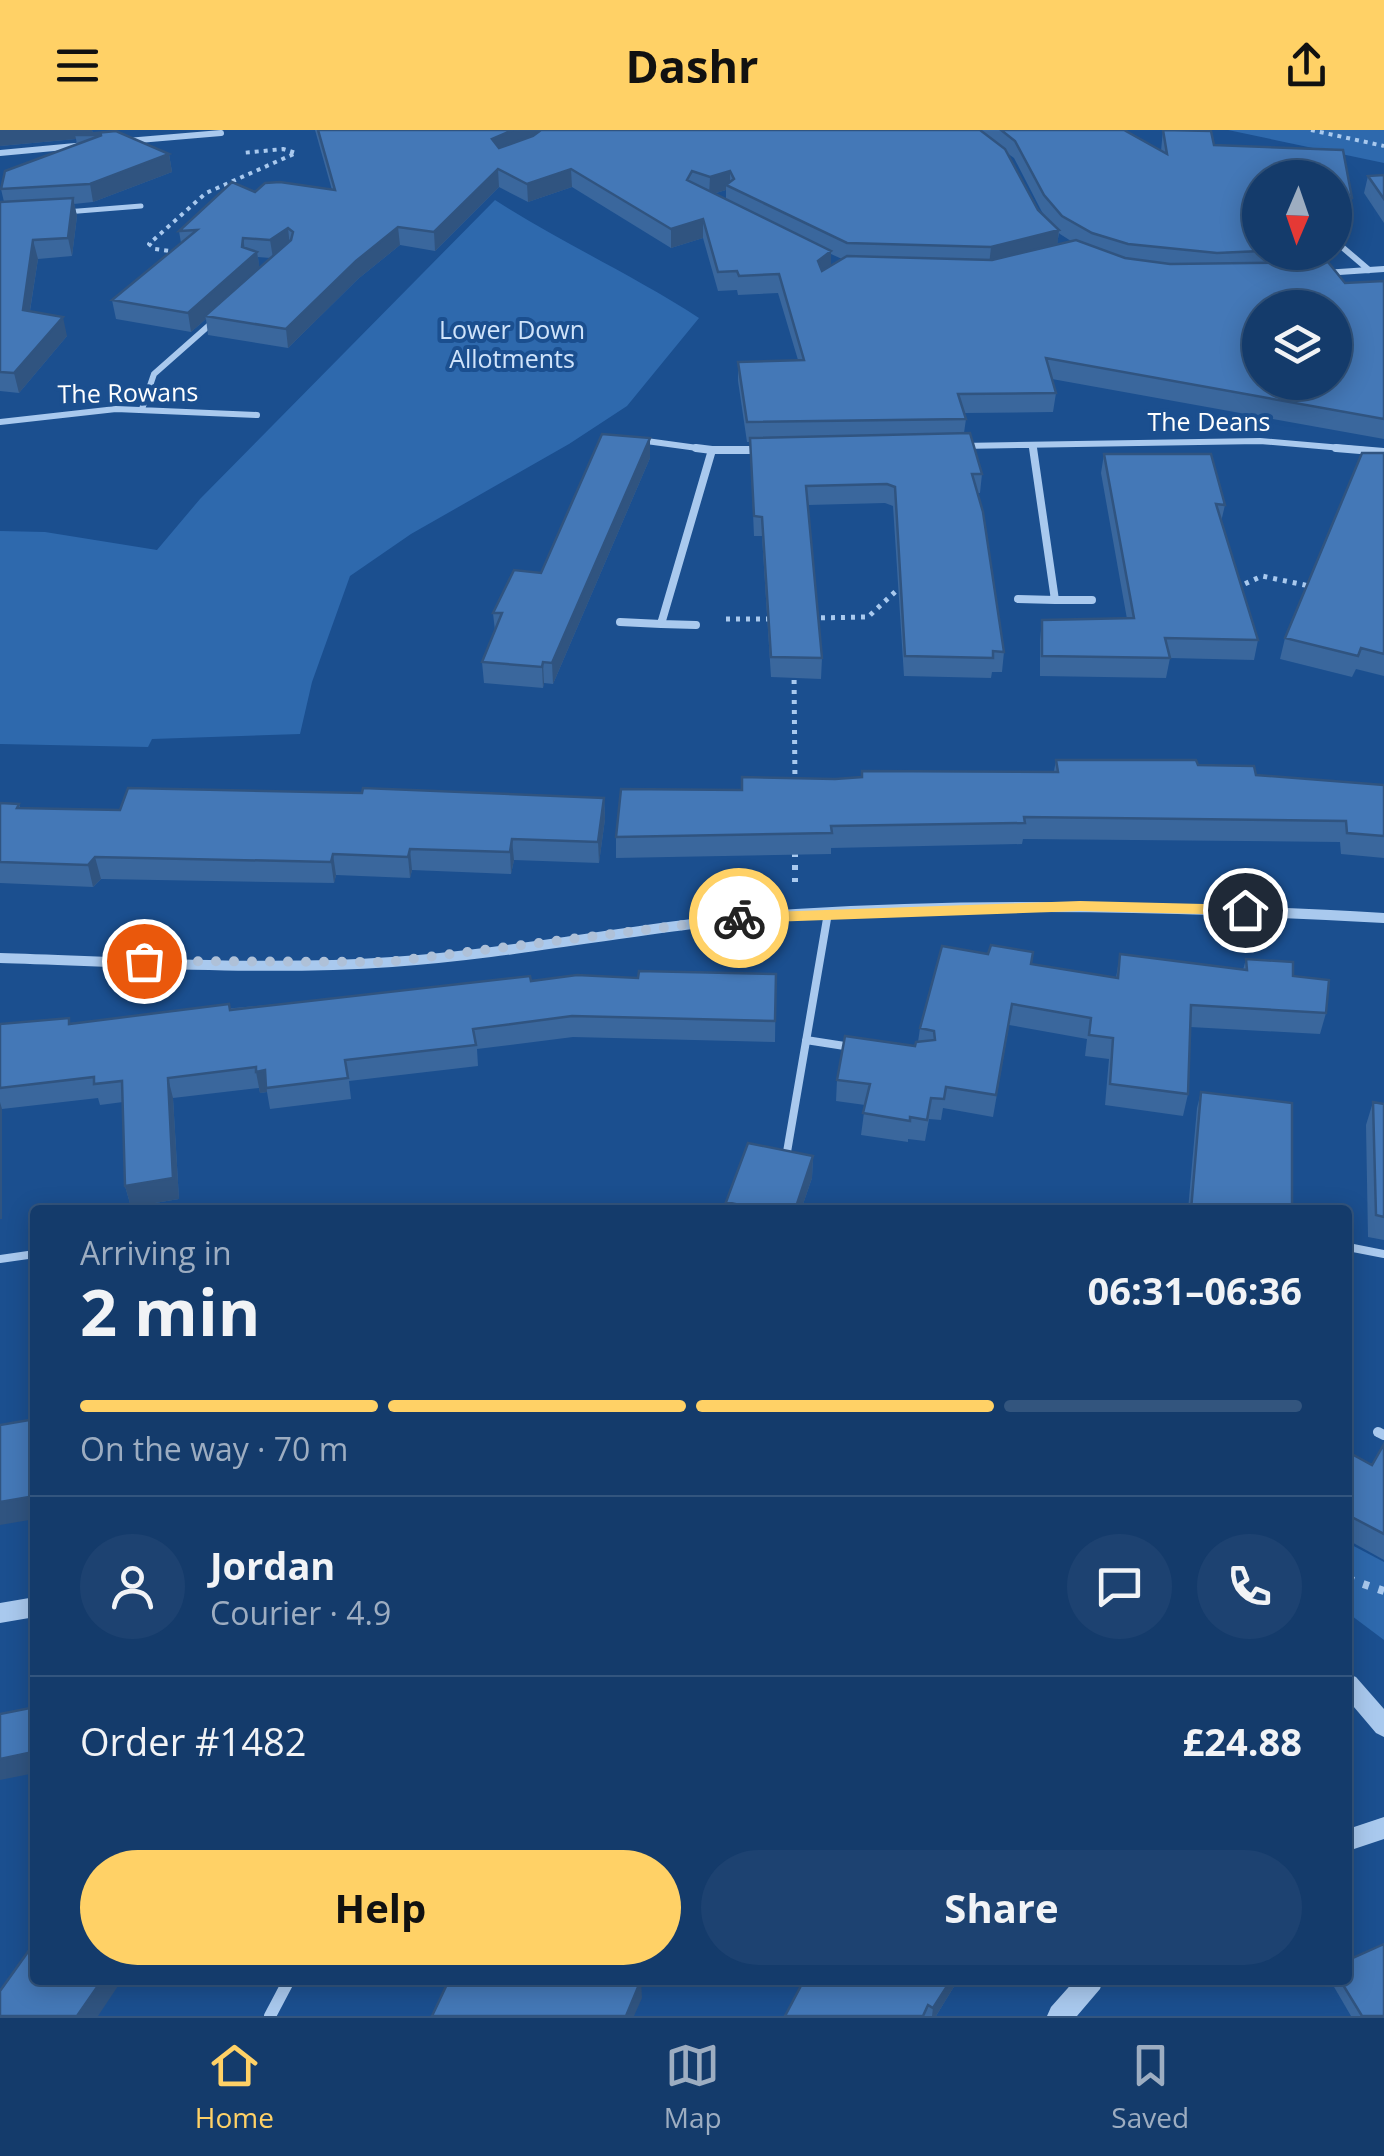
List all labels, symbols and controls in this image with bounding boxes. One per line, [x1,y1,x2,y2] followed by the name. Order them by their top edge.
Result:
[626,35,758,96] text: Dashr
[50,38,105,93] icon: menu
[1279,38,1334,93] icon: share
[1242,160,1352,270] north arrow
[1242,160,1352,400] map controls
[1242,290,1352,400] button: layers
[439,312,585,375] park label: Lower Down Allotments
[57,374,199,410] street label: The Rowans
[1148,404,1270,438] street label: The Deans
[689,868,789,968] courier
[1203,868,1288,953] pin
[1218,883,1273,938] icon: home
[712,891,767,946] icon: bike
[102,919,187,1004] pin
[117,934,172,989] icon: bag
[80,1231,232,1274] text: Arriving in
[1088,1264,1302,1316] text: 06:31–06:36
[80,1267,260,1355] text: 2 min
[80,1427,348,1470] text: On the way · 70 m
[80,1534,185,1639] button: person
[1067,1534,1172,1639] button: chat
[1197,1534,1302,1639] button: phone
[210,1539,335,1591] text: Jordan
[210,1591,391,1634] text: Courier · 4.9
[80,1715,307,1767] text: Order #1482
[1183,1715,1302,1767] text: £24.88
[80,1850,681,1965] button: Help
[701,1850,1302,1965] button: Share
[195,2038,274,2136] tab: Home
[664,2038,722,2136] tab: Map
[1111,2038,1189,2136] tab: Saved

